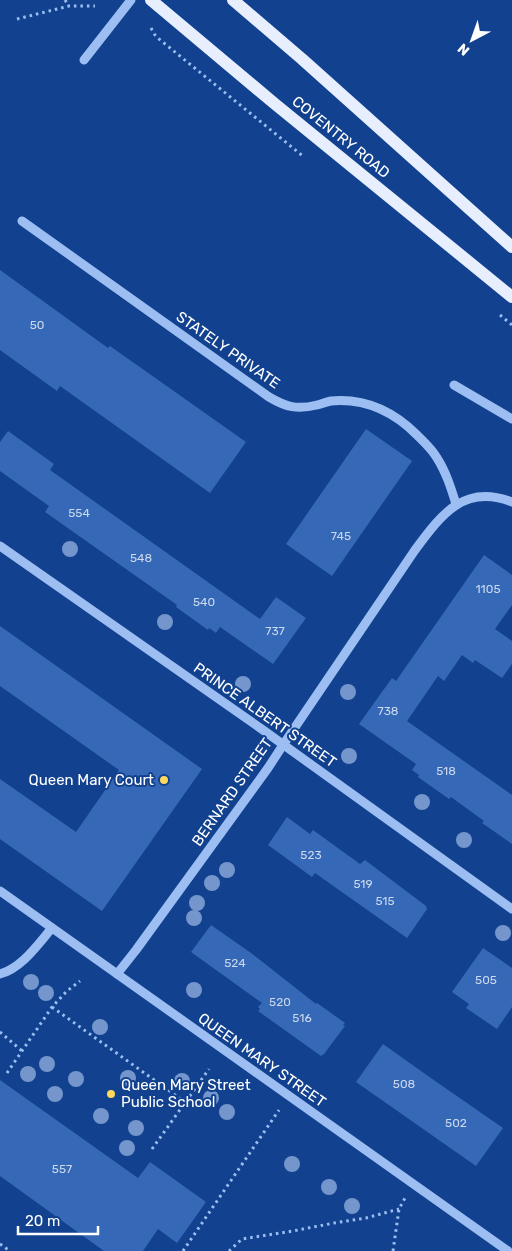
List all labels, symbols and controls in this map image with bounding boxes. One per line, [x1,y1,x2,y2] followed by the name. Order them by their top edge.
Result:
[447,15,497,65] north arrow
[454,40,473,59] text: N
[289,92,393,182] street label: COVENTRY ROAD
[173,307,283,393] street label: STATELY PRIVATE
[30,318,44,332] house number: 50
[68,506,90,520] house number: 554
[331,529,351,543] house number: 745
[130,551,152,565] house number: 548
[475,582,501,596] house number: 1105
[193,595,215,609] house number: 540
[265,624,285,638] house number: 737
[190,659,340,771] street label: PRINCE ALBERT STREET
[377,704,399,718] house number: 738
[188,734,276,850] street label: BERNARD STREET
[436,764,456,778] house number: 518
[29,771,154,789] place label: Queen Mary Court
[158,774,170,786] marker: Queen Mary Court
[300,848,322,862] house number: 523
[353,877,373,891] house number: 519
[375,894,395,908] house number: 515
[224,956,246,970] house number: 524
[475,973,497,987] house number: 505
[269,995,291,1009] house number: 520
[195,1009,330,1111] street label: QUEEN MARY STREET
[292,1011,312,1025] house number: 516
[121,1076,251,1111] place label: Queen Mary Street Public School
[393,1077,415,1091] house number: 508
[105,1088,117,1100] marker: Queen Mary Street Public School
[445,1116,467,1130] house number: 502
[52,1162,72,1176] house number: 557
[18,1204,98,1236] scale bar
[25,1212,60,1230] text: 20 m

